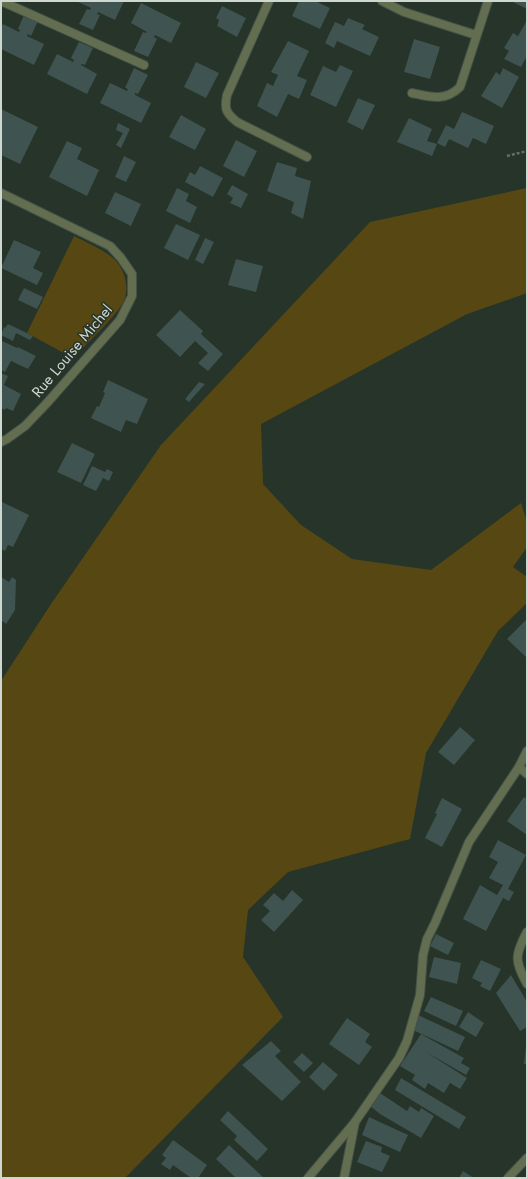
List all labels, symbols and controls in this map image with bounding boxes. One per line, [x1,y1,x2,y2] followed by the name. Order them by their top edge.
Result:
[26,300,118,402] street label: Rue Louise Michel

